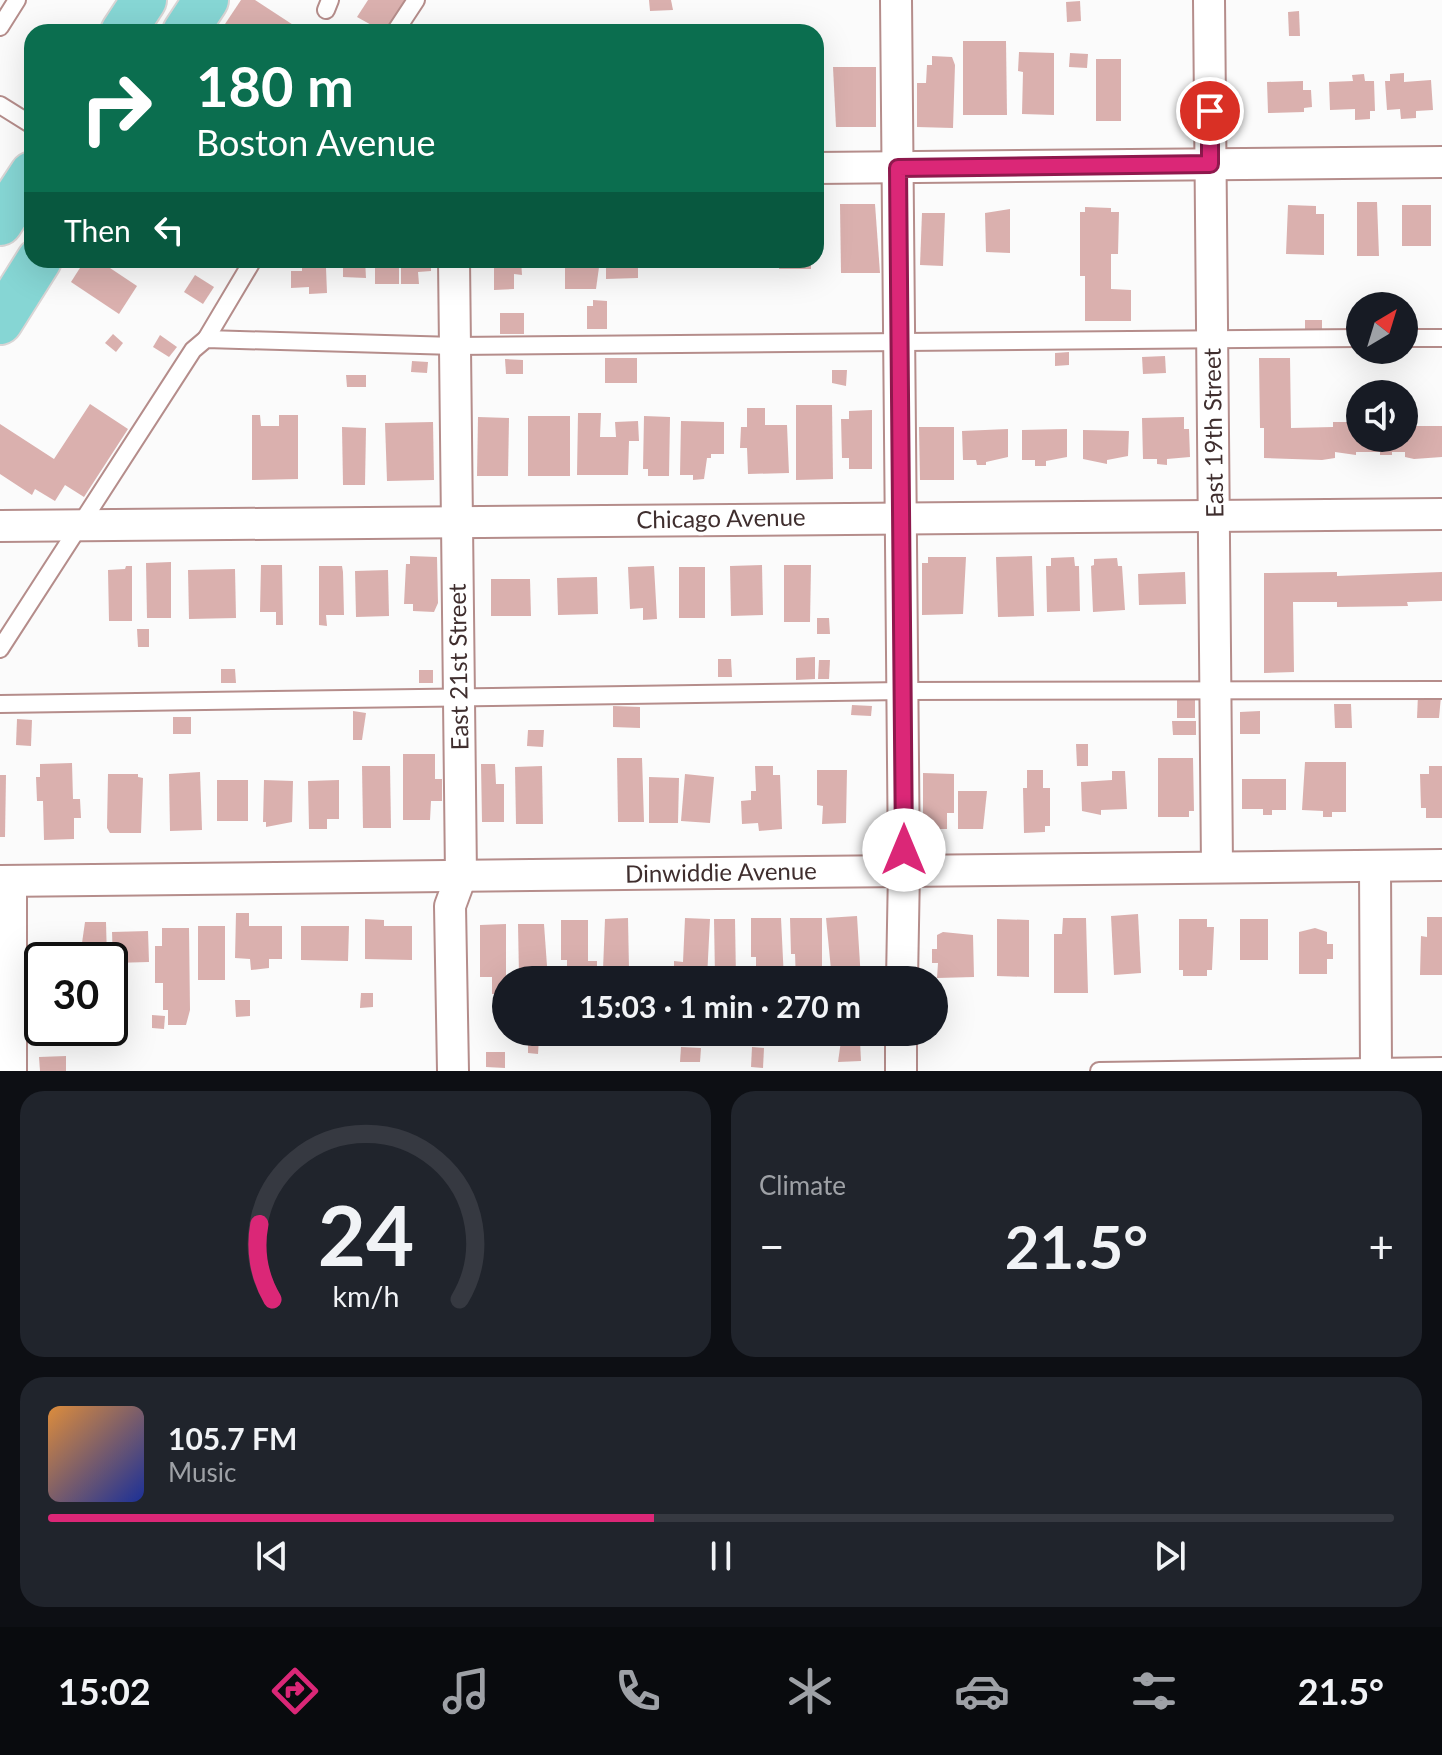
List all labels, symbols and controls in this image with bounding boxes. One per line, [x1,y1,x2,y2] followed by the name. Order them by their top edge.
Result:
[196,52,354,119] text: 180 m
[64,56,168,160] icon: right
[1176,77,1244,145] pin
[1188,89,1232,133] icon: arrive
[196,120,436,164] text: Boston Avenue
[147,208,191,252] icon: left
[64,212,131,248] text: Then
[1346,292,1418,364] north arrow
[1346,292,1418,452] map controls
[1197,347,1228,518] street label: East 19th Street
[1346,380,1418,452] button: sound
[636,502,806,533] street label: Chicago Avenue
[442,583,473,751] street label: East 21st Street
[862,808,946,892] position arrow
[625,855,817,888] street label: Dinwiddie Avenue
[24,942,128,1046] speed limit sign: 30
[579,988,861,1024] text: 15:03 · 1 min · 270 m
[759,1169,846,1201] text: Climate
[317,1184,414,1284] text: 24
[1005,1210,1148,1282] text: 21.5°
[759,1220,785,1272] text: −
[1368,1220,1394,1272] text: +
[332,1279,399,1313] text: km/h
[168,1420,297,1456] text: 105.7 FM
[168,1456,236,1488] text: Music
[250,1534,294,1578] icon: previous
[699,1534,743,1578] icon: pause
[1148,1534,1192,1578] icon: next
[267,1663,323,1719] icon: directions
[438,1663,494,1719] icon: music
[610,1663,666,1719] icon: phone
[782,1663,838,1719] icon: climate
[954,1663,1010,1719] icon: car
[1126,1663,1182,1719] icon: filters
[58,1669,151,1713] text: 15:02
[1298,1669,1384,1713] text: 21.5°

